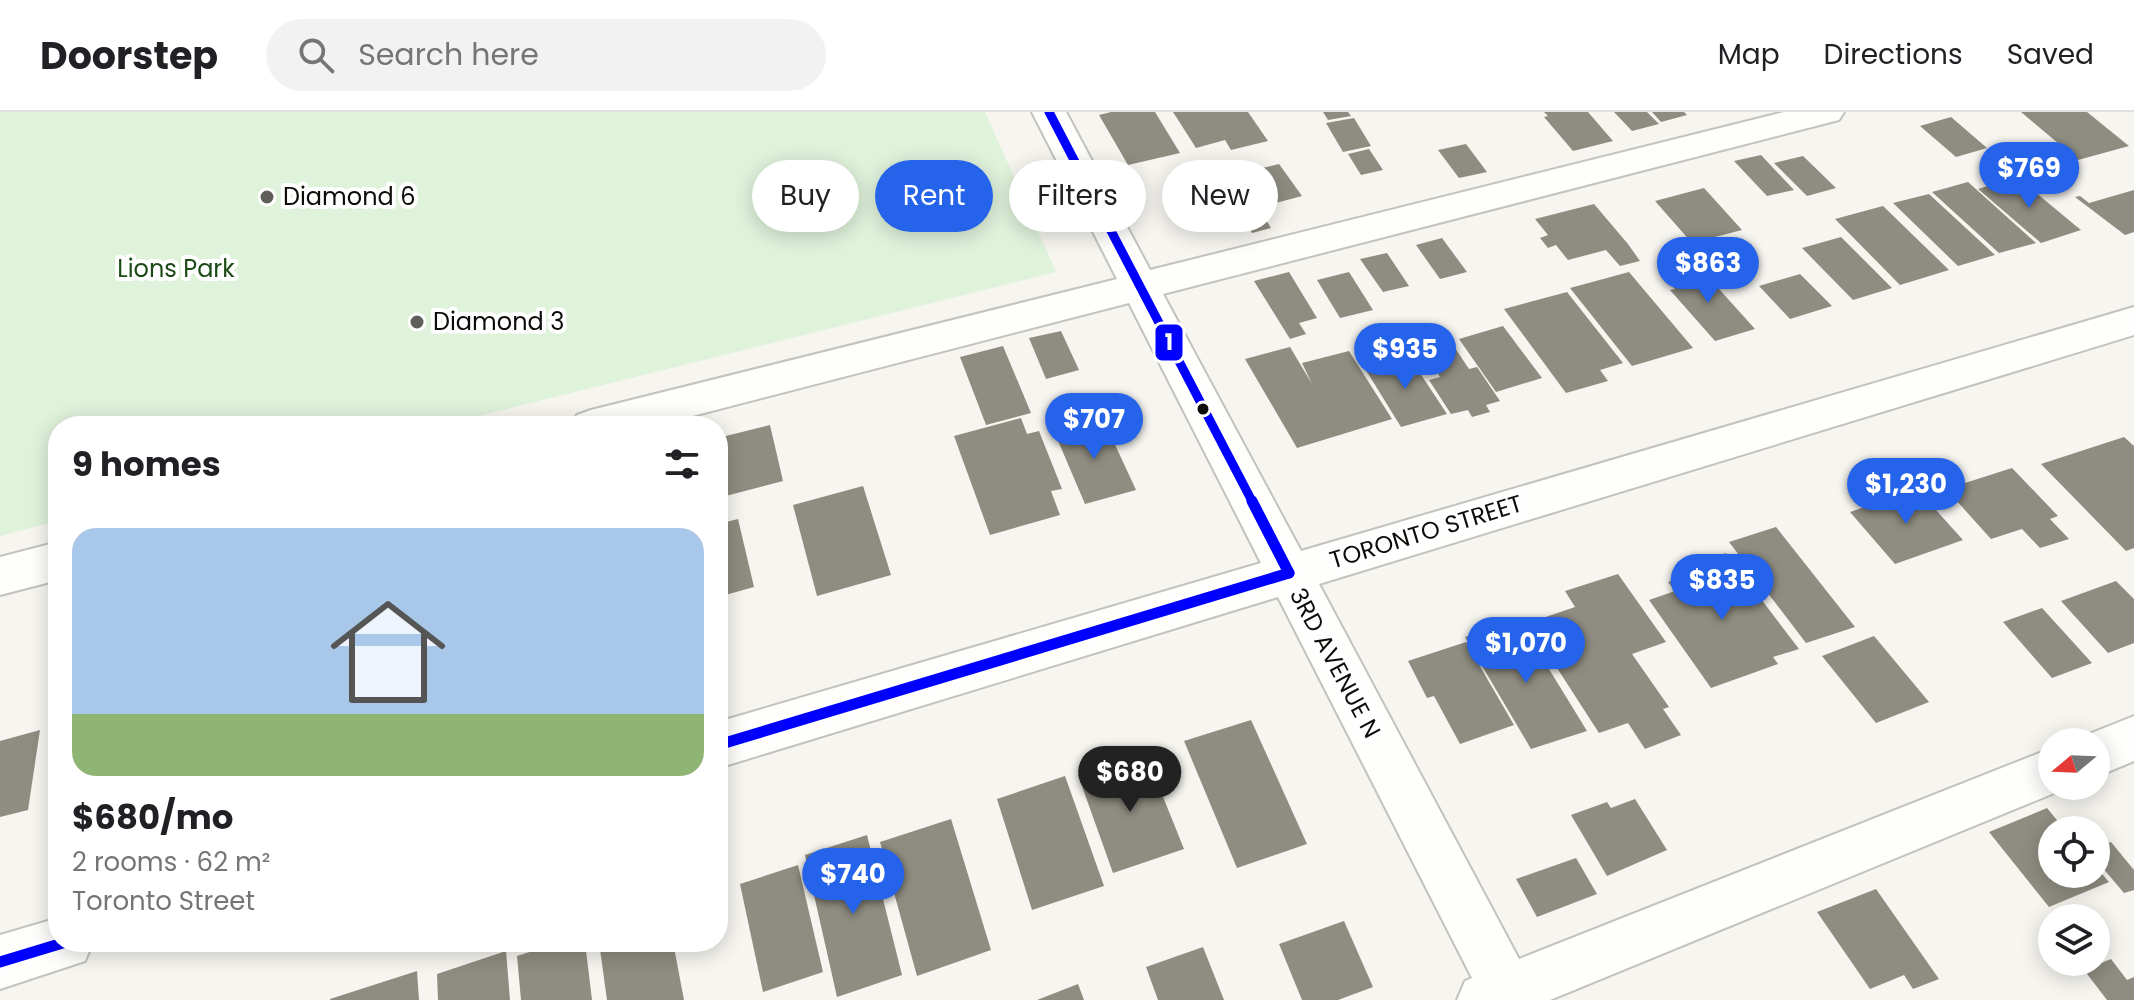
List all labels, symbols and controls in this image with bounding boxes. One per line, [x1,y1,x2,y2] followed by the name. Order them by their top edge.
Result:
[266,19,826,91] search box
[40,29,218,82] text: Doorstep
[294,33,338,77] icon: search
[358,33,539,76] text: Search here
[1718,35,1780,74] text: Map
[1824,35,1963,74] text: Directions
[2007,35,2094,74] text: Saved
[1982,142,2076,210] pin: $769
[1997,150,2061,186] text: $769
[752,160,859,232] chip: Buy
[875,160,993,232] chip: Rent
[1009,160,1146,232] chip: Filters
[1162,160,1278,232] chip: New
[283,180,415,213] place label: Diamond 6
[258,188,276,206] marker: Diamond 6
[1661,237,1755,305] pin: $863
[1675,245,1741,281] text: $863
[117,252,235,285] park label: Lions Park
[433,305,564,338] place label: Diamond 3
[408,313,426,331] marker: Diamond 3
[1154,323,1184,362] line badge: 1
[1358,323,1452,391] pin: $935
[1165,327,1173,358] text: 1
[1372,331,1438,367] text: $935
[1047,393,1141,461] pin: $707
[1063,401,1125,437] text: $707
[1195,401,1211,417] unlabelled marker
[72,440,221,488] text: 9 homes
[660,442,704,486] icon: filters
[1841,458,1971,526] pin: $1,230
[1865,466,1947,502] text: $1,230
[1326,487,1526,576] street label: TORONTO STREET
[1675,554,1769,622] pin: $835
[1689,562,1755,598] text: $835
[316,580,460,724] icon: home
[1282,582,1389,744] street label: 3RD AVENUE N
[1461,617,1591,685] pin: $1,070
[1485,625,1567,661] text: $1,070
[2038,728,2110,800] north arrow
[2038,728,2110,976] map controls
[1083,746,1177,814] pin: $680
[1096,754,1164,790] text: $680
[72,793,233,841] text: $680/mo
[2038,816,2110,888] button: locate
[72,844,270,880] text: 2 rooms · 62 m²
[806,848,900,916] pin: $740
[820,856,886,892] text: $740
[72,883,255,919] text: Toronto Street
[2038,904,2110,976] button: layers

